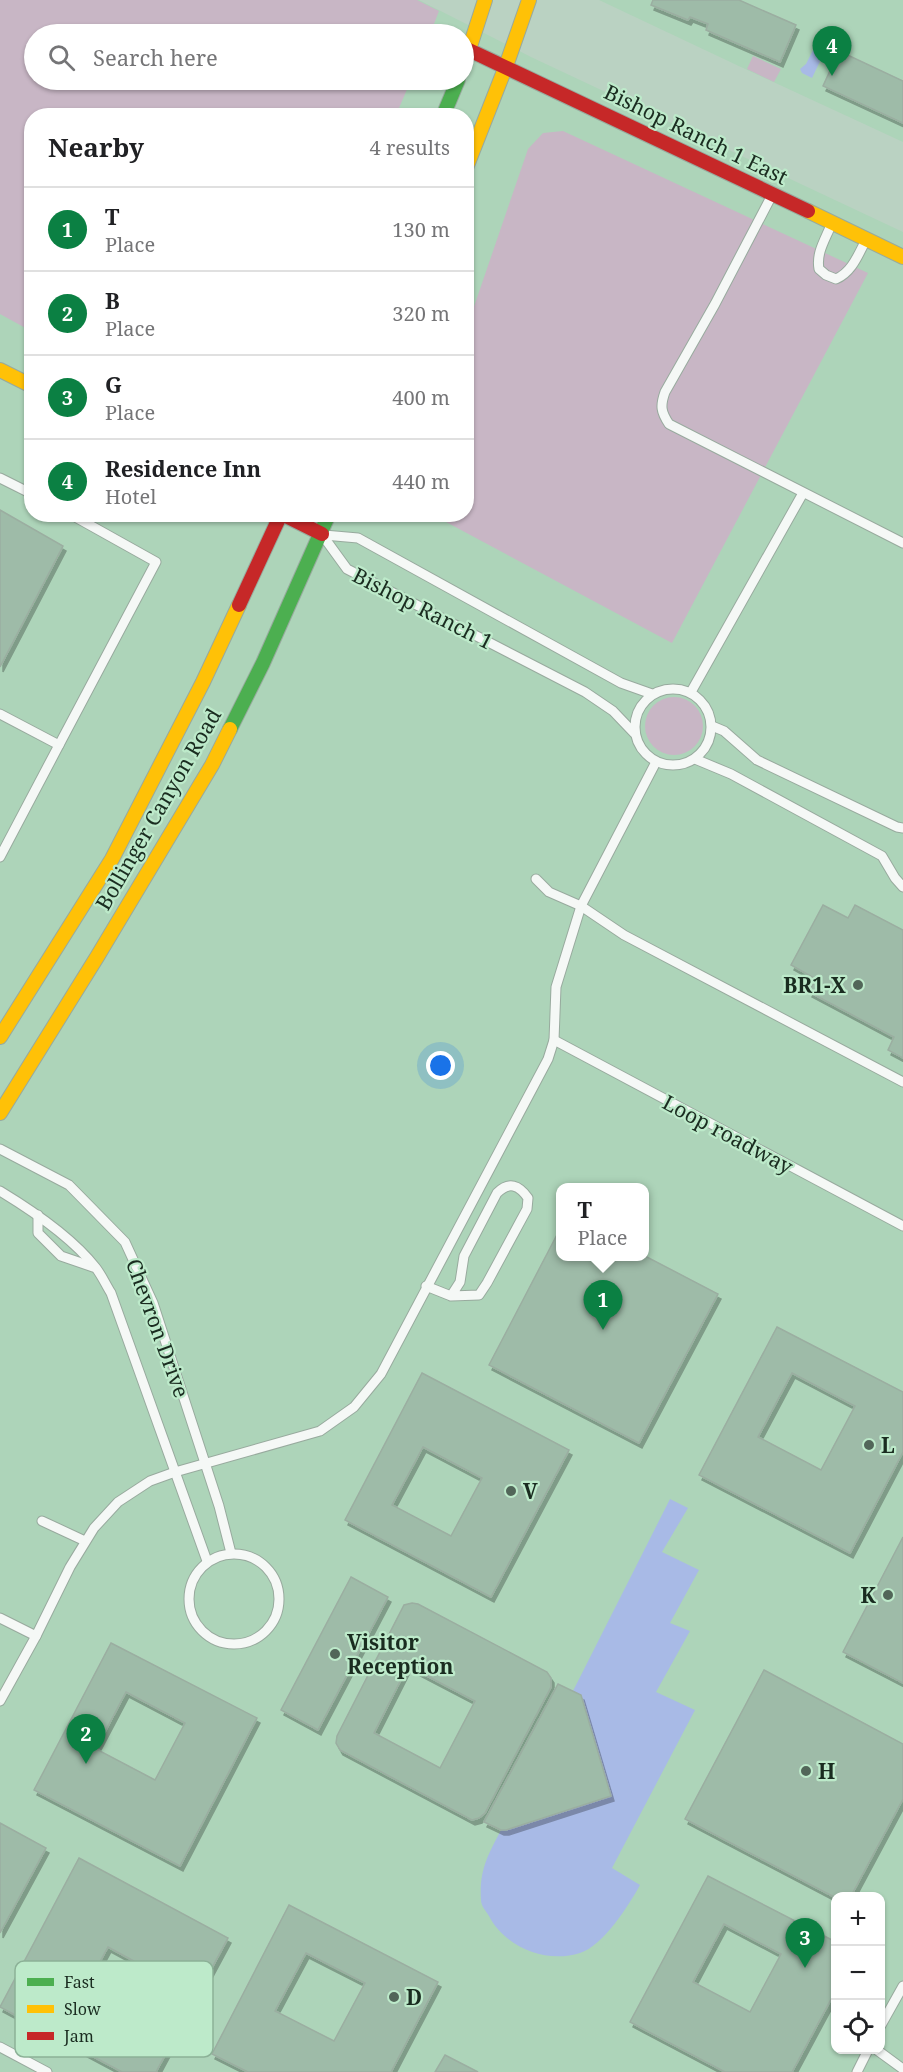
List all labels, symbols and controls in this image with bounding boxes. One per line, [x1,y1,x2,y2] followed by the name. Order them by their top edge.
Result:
[24,24,474,90] search box
[812,26,852,76] pin: 4
[45,41,78,74] icon: search
[93,42,218,72] text: Search here
[600,77,792,191] street label: Bishop Ranch 1 East
[48,129,144,165] text: Nearby
[370,134,450,161] text: 4 results
[105,201,119,231] text: T
[62,216,73,243] text: 1
[392,216,450,243] text: 130 m
[105,231,155,258] text: Place
[105,285,120,315] text: B
[62,300,73,327] text: 2
[392,300,450,327] text: 320 m
[105,315,155,342] text: Place
[105,369,122,399] text: G
[62,384,73,411] text: 3
[392,384,450,411] text: 400 m
[105,399,155,426] text: Place
[105,453,261,483] text: Residence Inn
[62,468,73,495] text: 4
[392,468,450,495] text: 440 m
[105,483,156,510] text: Hotel
[348,561,498,655] street label: Bishop Ranch 1
[89,703,227,915] street label: Bollinger Canyon Road
[783,971,847,999] place label: BR1-X
[851,978,865,992] marker: BR1-X
[426,1051,455,1080] your location
[658,1088,798,1180] street label: Loop roadway
[556,1183,649,1261] popup
[577,1194,592,1224] text: T
[577,1224,628,1251] text: Place
[120,1255,196,1401] street label: Chevron Drive
[584,1280,622,1330] pin: 1
[881,1431,895,1459] place label: L
[862,1438,876,1452] marker: L
[523,1477,538,1505] place label: V
[504,1484,518,1498] marker: V
[861,1581,877,1609] place label: K
[881,1588,895,1602] marker: K
[347,1628,453,1680] place label: Visitor Reception
[328,1647,342,1661] marker: Visitor Reception
[66,1714,106,1764] pin: 2
[818,1757,835,1785] place label: H
[799,1764,813,1778] marker: H
[831,1892,885,2054] map controls
[831,1892,885,1946] button: +
[786,1918,824,1968] pin: 3
[831,1946,885,2000] button: −
[15,1961,213,2057] legend
[64,1971,95,1993] text: Fast
[406,1983,422,2011] place label: D
[387,1990,401,2004] marker: D
[64,1998,101,2020] text: Slow
[831,2000,885,2054] button: locate
[63,2025,94,2047] text: Jam

